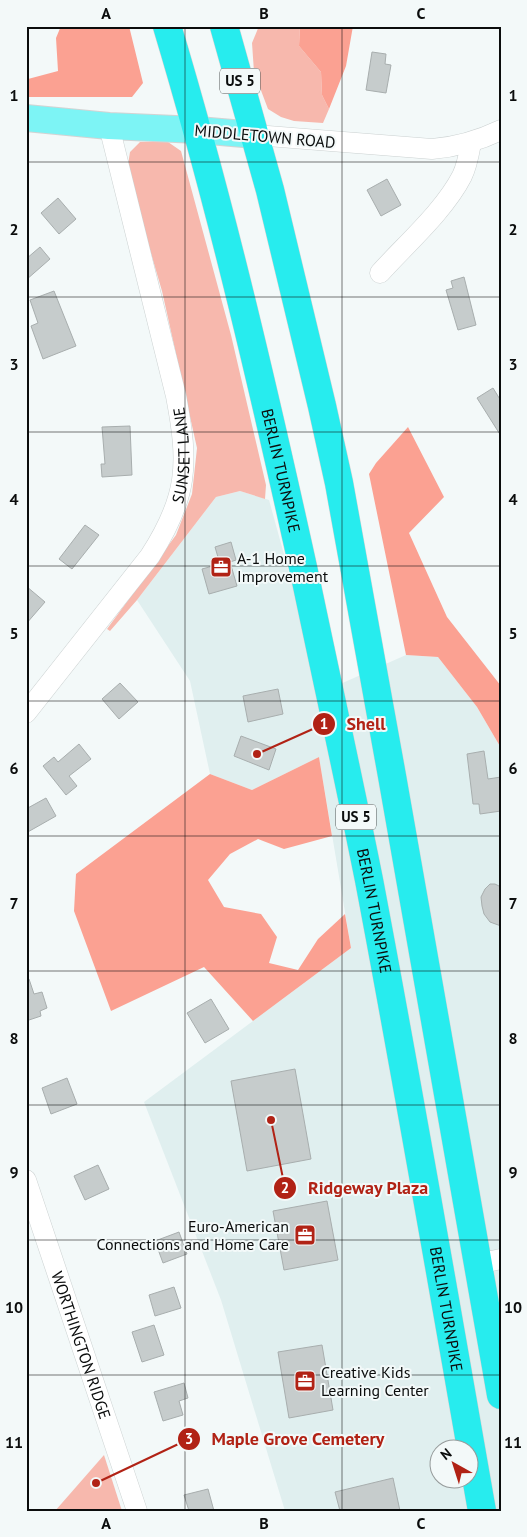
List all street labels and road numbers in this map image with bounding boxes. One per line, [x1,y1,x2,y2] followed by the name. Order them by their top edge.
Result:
[220,68,260,94] road number: US 5
[194,120,336,152] street label: MIDDLETOWN ROAD
[167,406,194,506] street label: SUNSET LANE
[257,407,305,534] street label: BERLIN TURNPIKE
[336,804,376,830] road number: US 5
[353,846,396,975] street label: BERLIN TURNPIKE
[426,1245,467,1373] street label: BERLIN TURNPIKE
[47,1269,115,1421] street label: WORTHINGTON RIDGE

